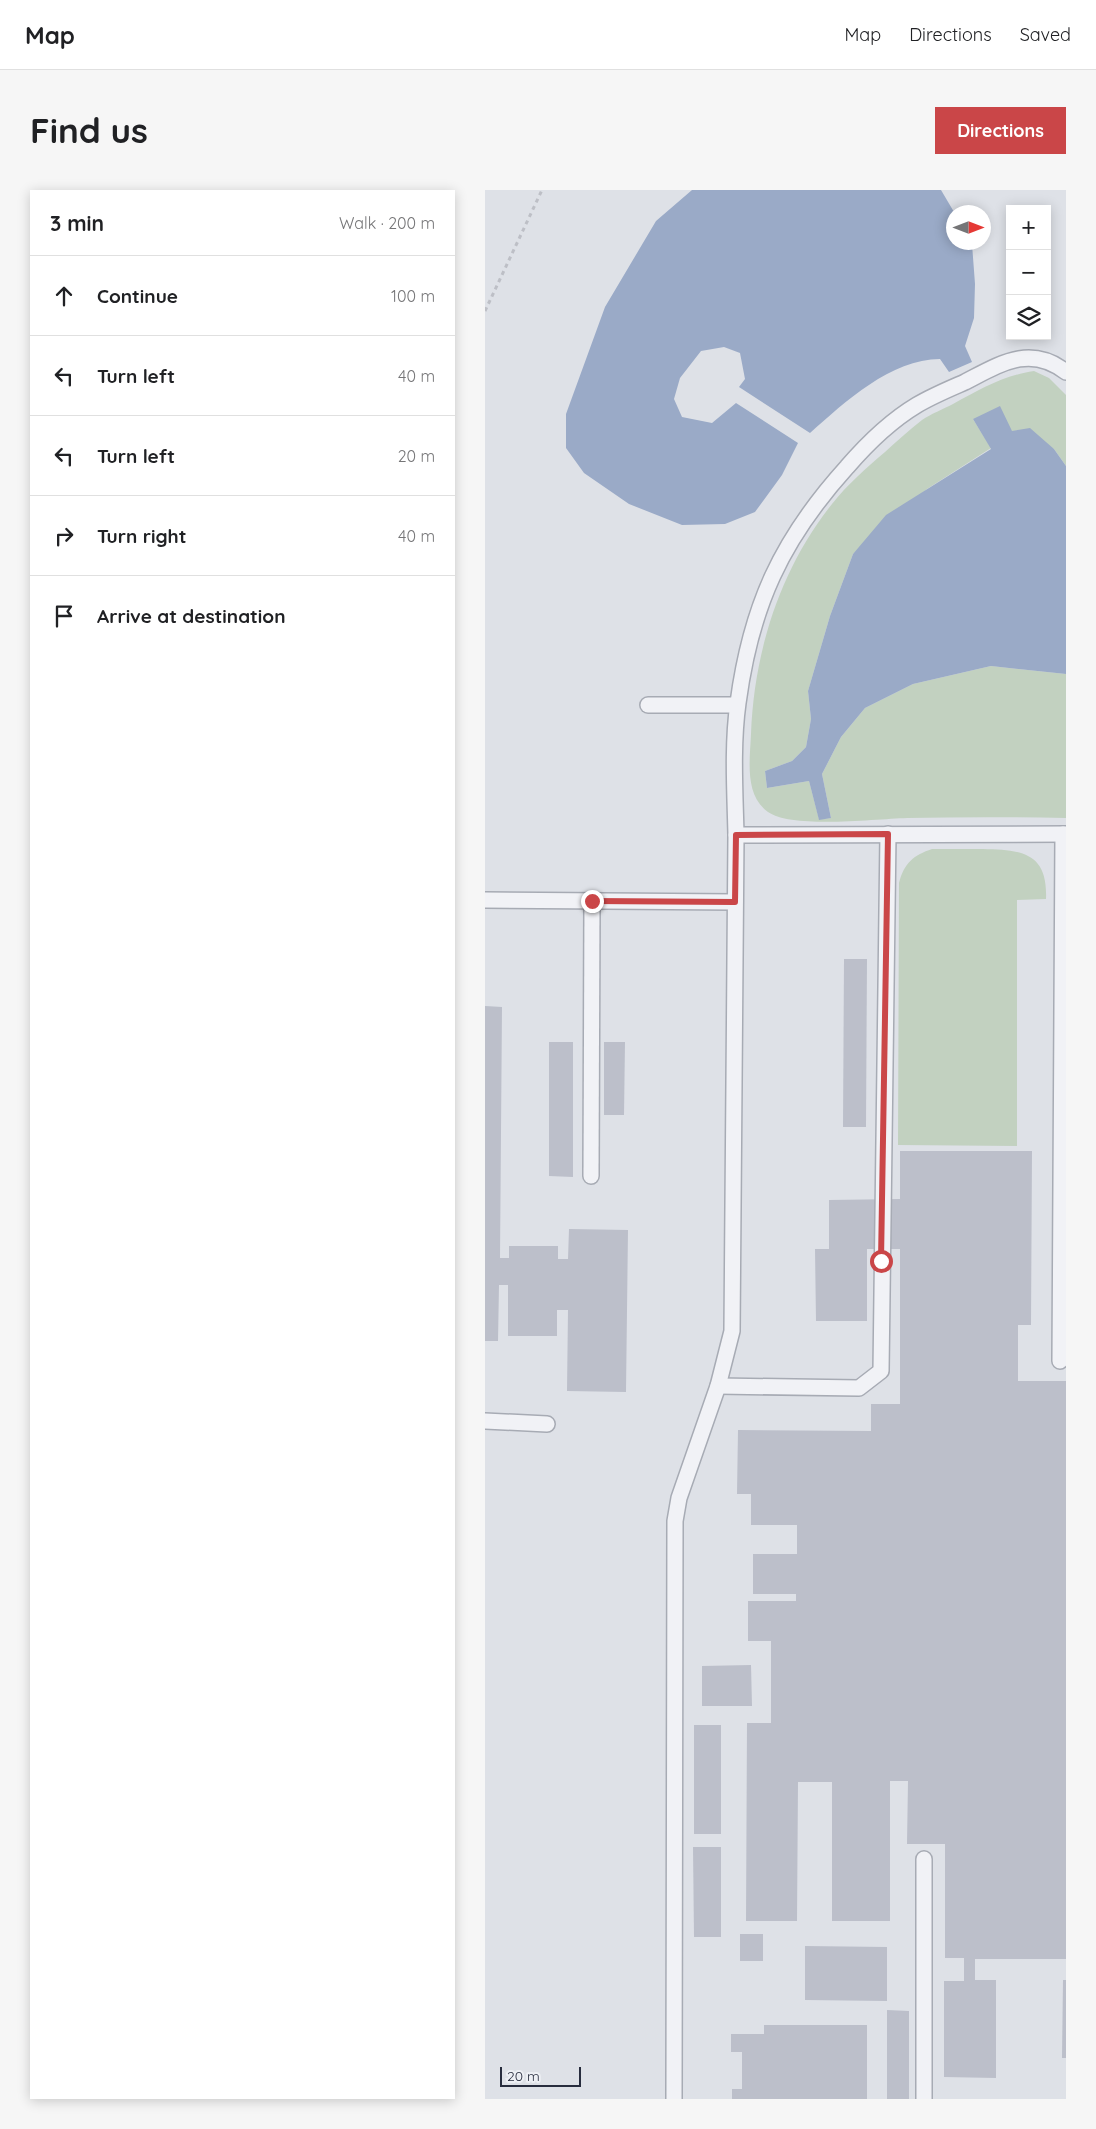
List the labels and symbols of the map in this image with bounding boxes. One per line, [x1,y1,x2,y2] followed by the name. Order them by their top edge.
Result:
[946,205,991,250] north arrow
[581,890,604,913] route end
[870,1250,893,1273] route start
[500,2064,581,2087] scale bar

